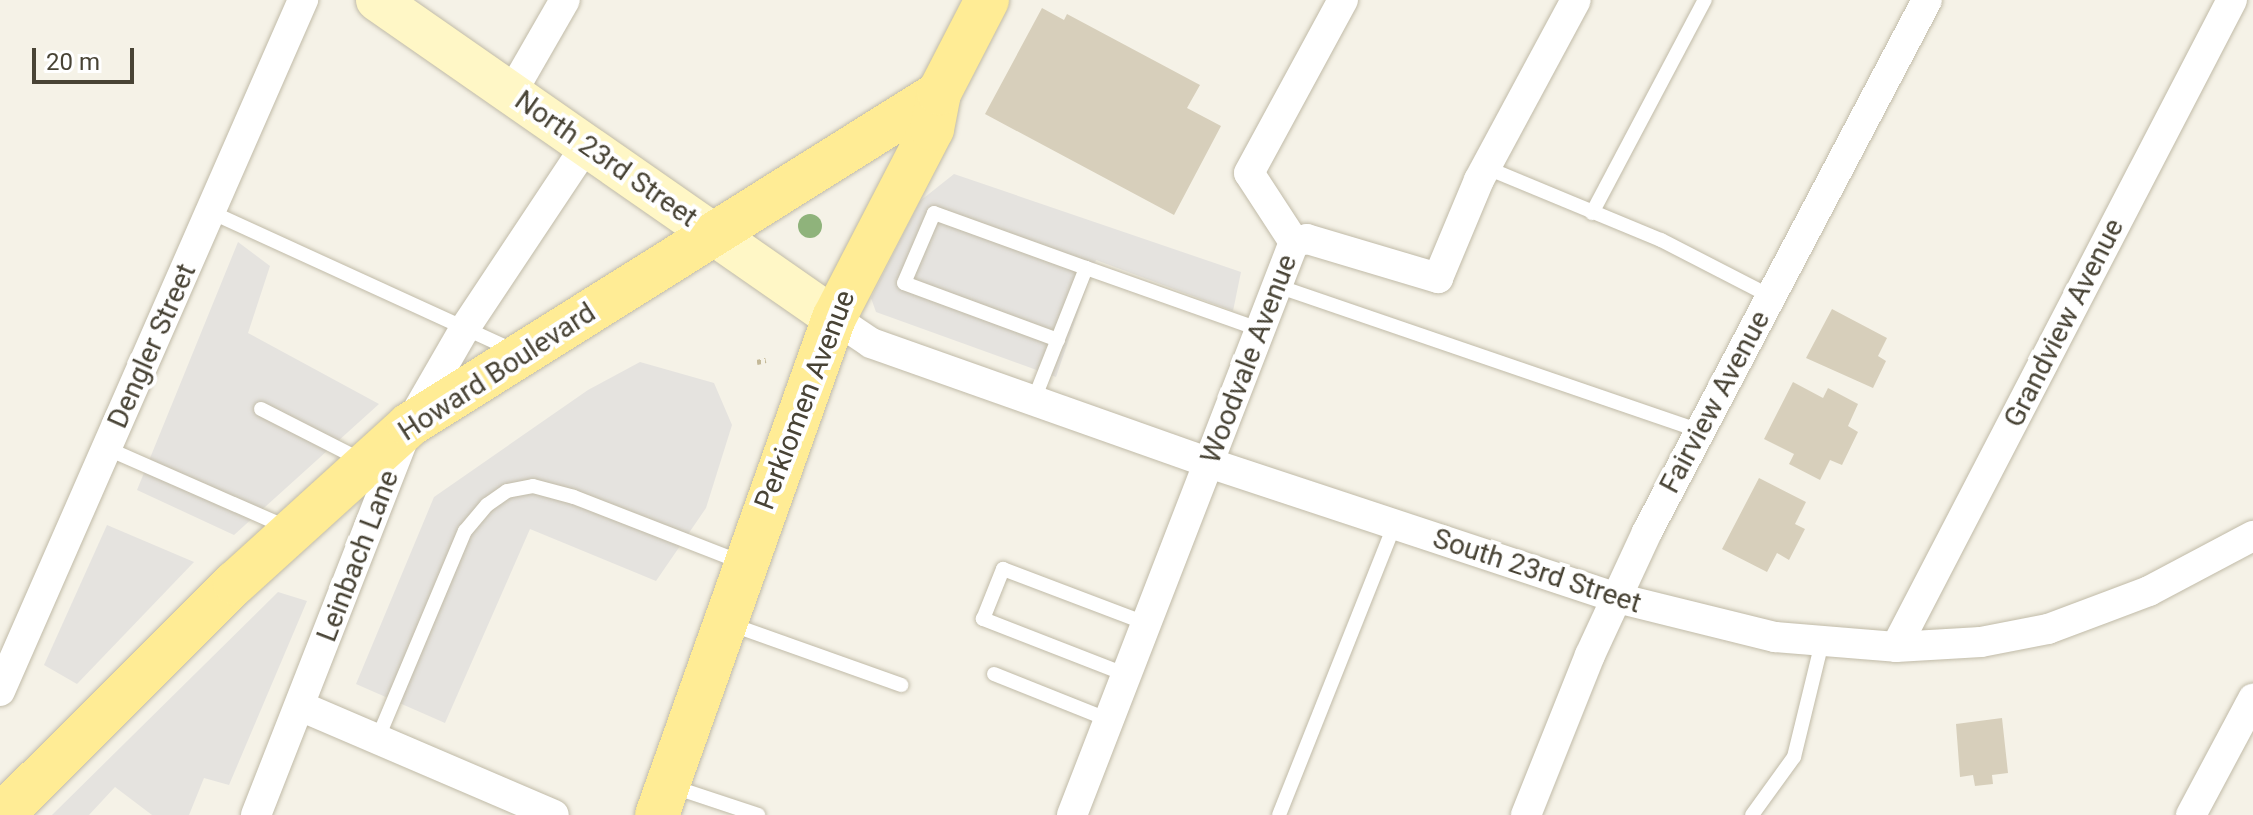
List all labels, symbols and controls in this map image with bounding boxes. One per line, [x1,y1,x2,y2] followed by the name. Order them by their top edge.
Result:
[36,32,138,82] scale bar
[46,48,100,76] text: 20 m
[508,84,704,234] street label: North 23rd Street
[1997,213,2131,433] street label: Grandview Avenue
[1194,250,1304,468] street label: Woodvale Avenue
[101,259,203,433] street label: Dengler Street
[748,286,862,514] street label: Perkiomen Avenue
[392,296,602,448] street label: Howard Boulevard
[1653,305,1777,499] street label: Fairview Avenue
[310,466,406,646] street label: Leinbach Lane
[1429,522,1645,620] street label: South 23rd Street

